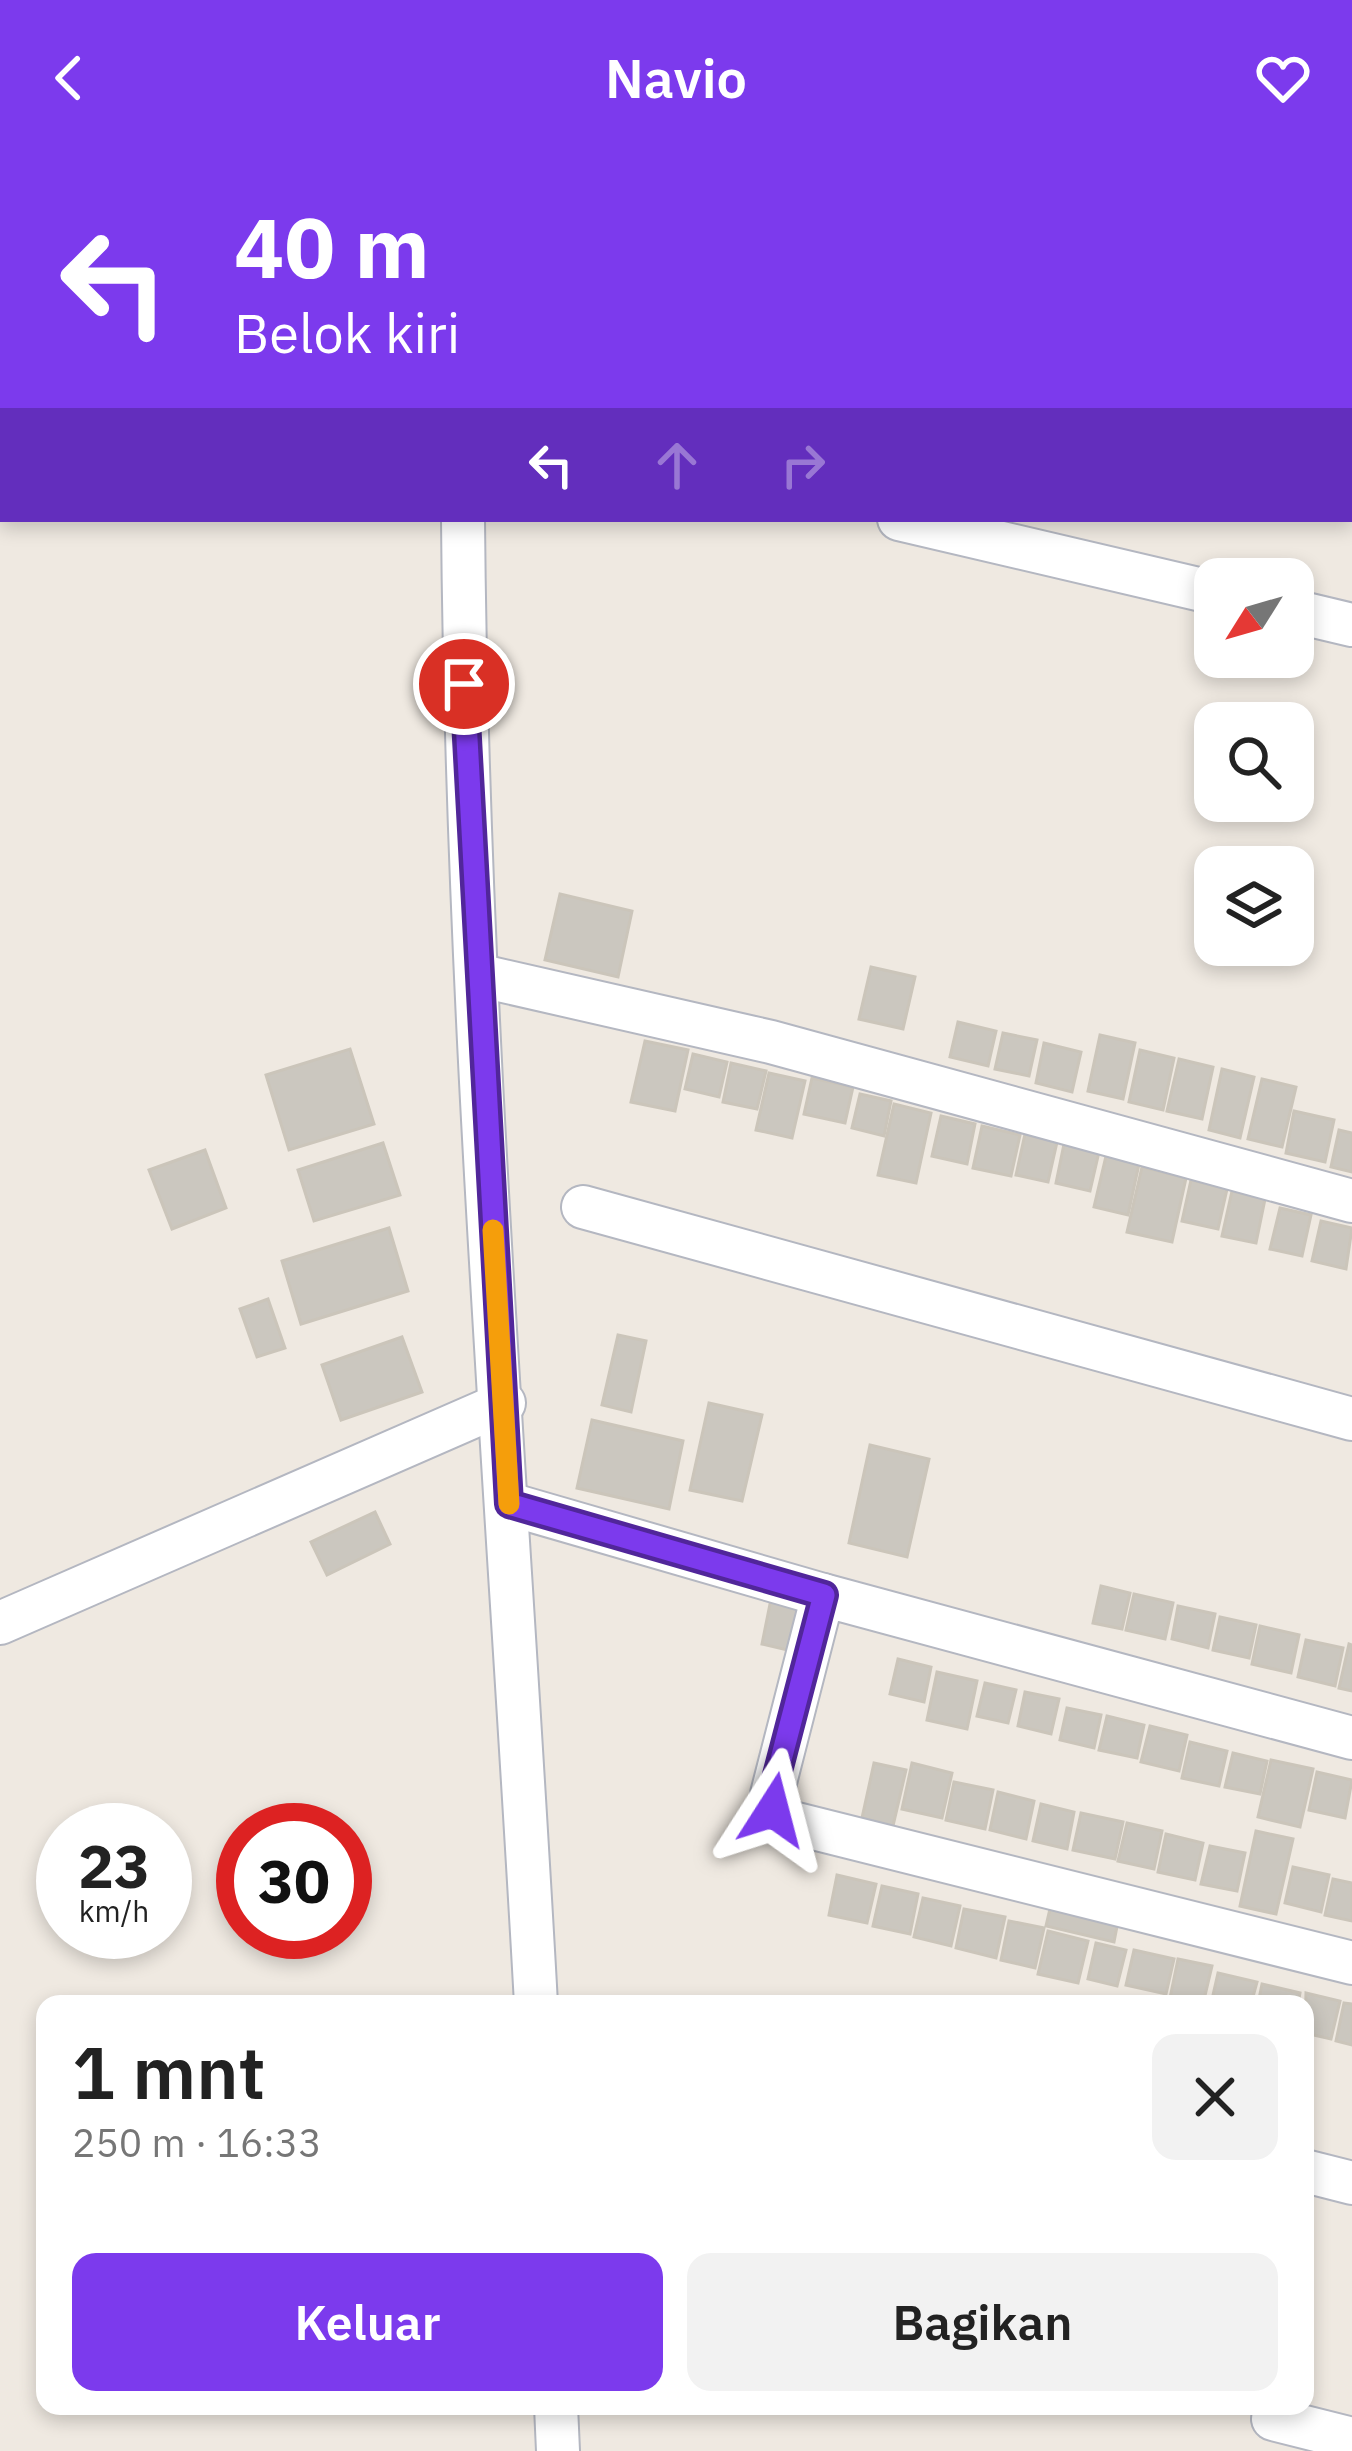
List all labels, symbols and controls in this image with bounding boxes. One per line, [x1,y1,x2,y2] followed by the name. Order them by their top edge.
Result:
[605,43,747,113] text: Navio
[36,45,102,111] icon: back
[1250,45,1316,111] icon: heart
[234,192,430,301] text: 40 m
[36,204,192,360] icon: left
[234,298,460,368] text: Belok kiri
[518,432,584,498] icon: left
[644,432,710,498] icon: ahead
[770,432,836,498] icon: right
[1194,558,1314,678] north arrow
[1194,558,1314,966] map controls
[413,633,515,735] pin
[431,651,497,717] icon: arrive
[1194,702,1314,822] button: search
[1194,846,1314,966] button: layers
[710,1747,836,1873] position arrow
[216,1803,372,1959] speed limit sign: 30
[78,1826,150,1905] text: 23
[79,1891,149,1930] text: km/h
[72,2025,265,2119] text: 1 mnt
[1152,2034,1278,2160] button: close
[72,2117,322,2168] text: 250 m · 16:33
[72,2253,663,2391] button: Keluar
[687,2253,1278,2391] button: Bagikan

